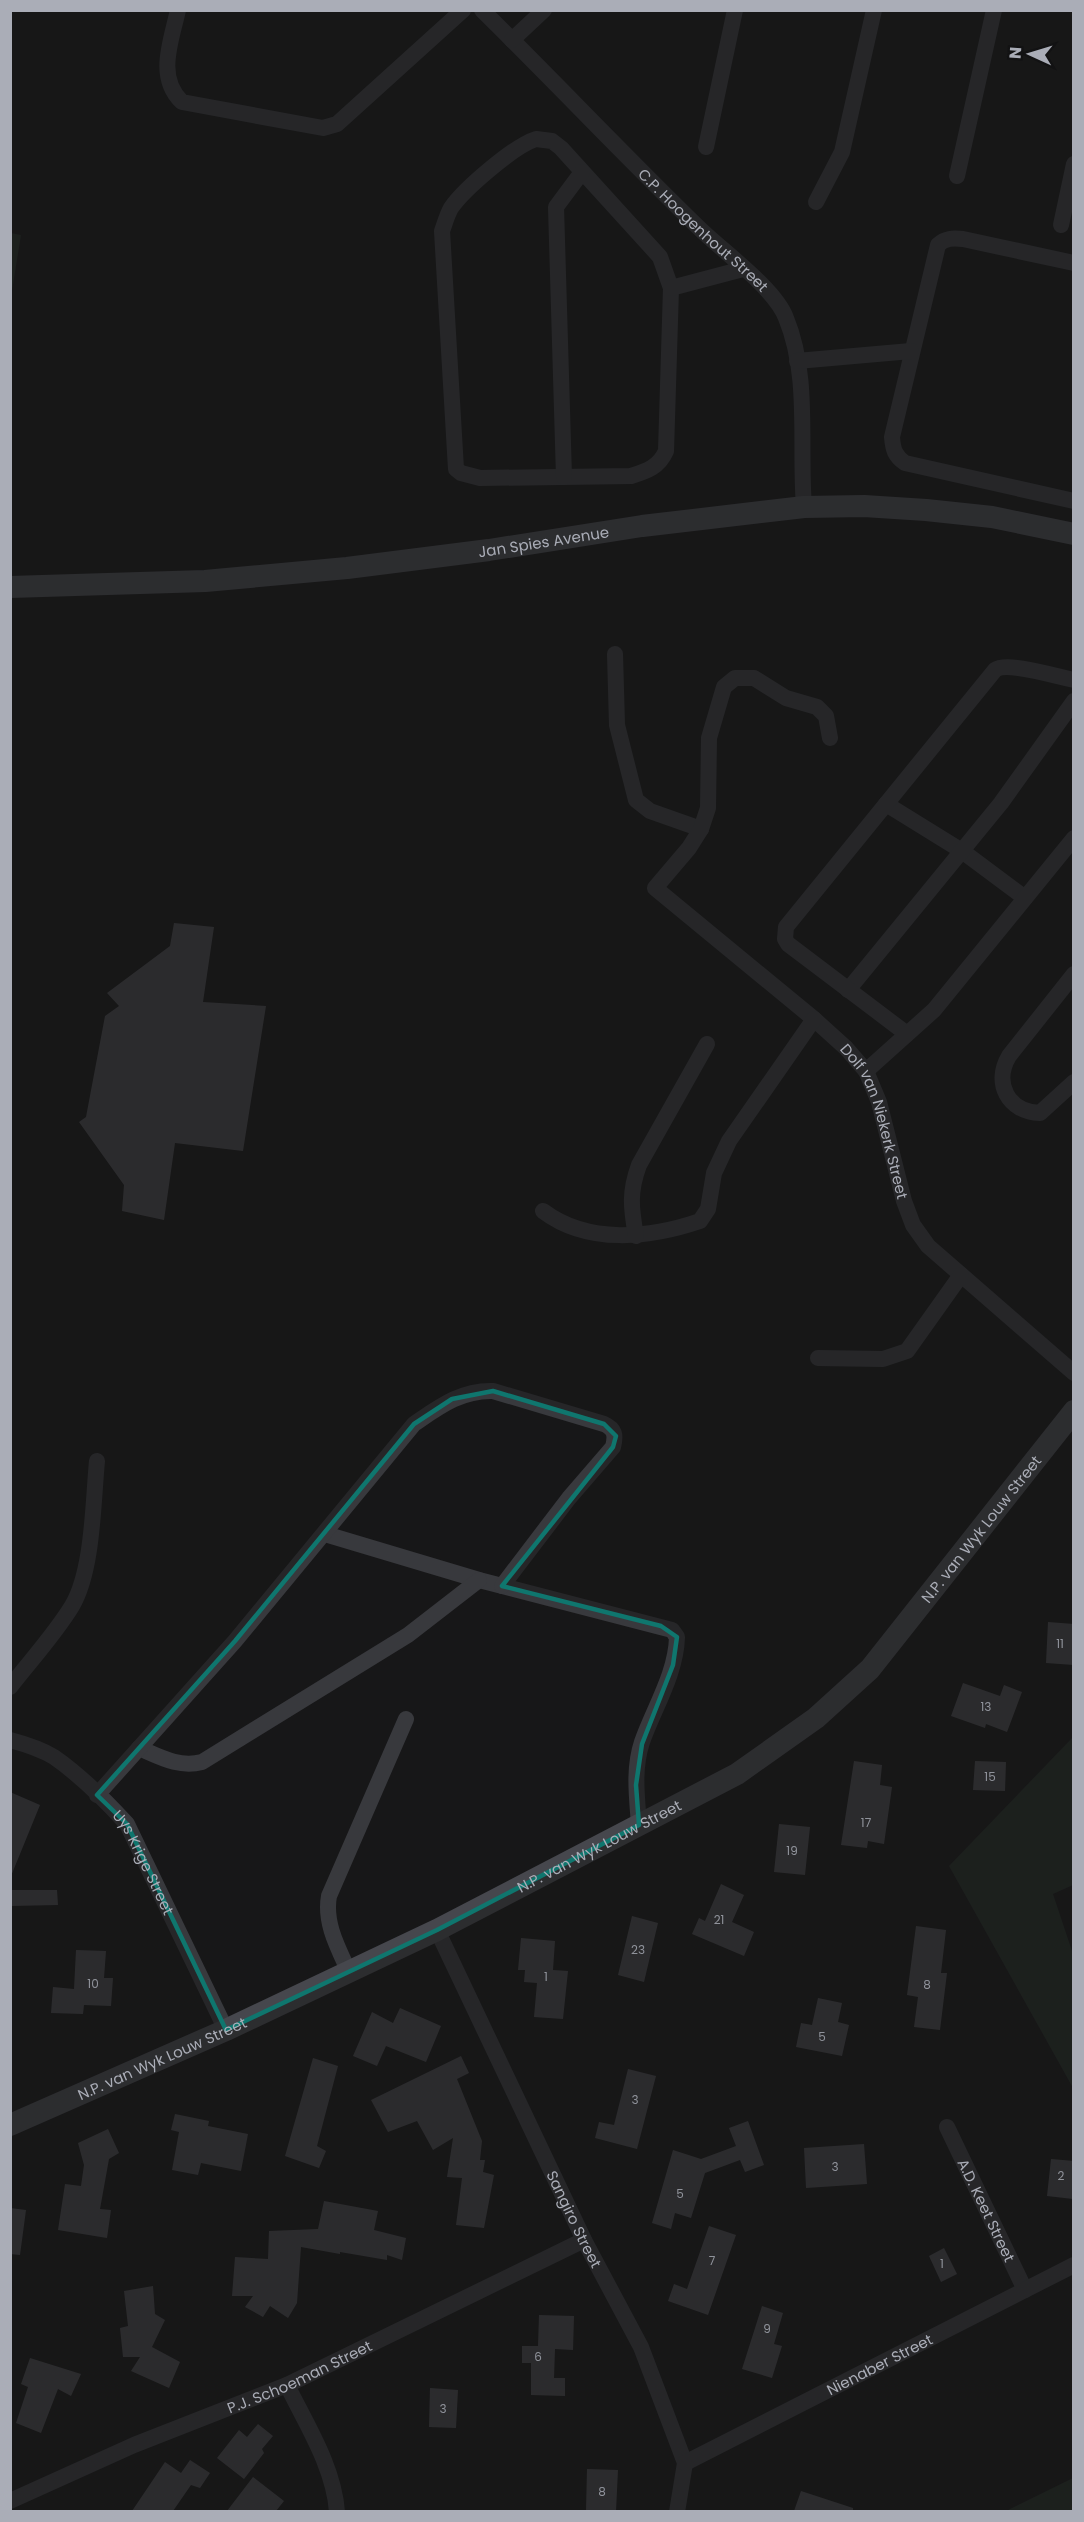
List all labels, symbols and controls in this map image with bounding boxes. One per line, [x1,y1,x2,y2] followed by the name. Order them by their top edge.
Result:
[1000,24,1060,84] north arrow
[1004,46,1027,60] text: N
[634,163,773,296] street label: C.P. Hoogenhout Street
[477,521,610,562] street label: Jan Spies Avenue
[836,1039,914,1201] street label: Dolf van Niekerk Street
[916,1451,1046,1607] street label: N.P. van Wyk Louw Street
[1056,1635,1064,1652] house number: 11
[981,1698,991,1715] house number: 13
[984,1768,996,1785] house number: 15
[513,1794,685,1897] street label: N.P. van Wyk Louw Street
[108,1805,180,1918] street label: Uys Krige Street
[861,1814,872,1831] house number: 17
[786,1842,798,1859] house number: 19
[714,1911,724,1928] house number: 21
[631,1941,645,1958] house number: 23
[544,1968,548,1985] house number: 1
[87,1975,99,1992] house number: 10
[923,1976,931,1993] house number: 8
[74,2011,250,2105] street label: N.P. van Wyk Louw Street
[818,2028,826,2045] house number: 5
[631,2091,639,2108] house number: 3
[953,2155,1020,2265] street label: A.D. Keet Street
[831,2158,839,2175] house number: 3
[542,2167,607,2271] street label: Sangiro Street
[1058,2167,1065,2184] house number: 2
[676,2185,684,2202] house number: 5
[709,2252,716,2269] house number: 7
[940,2255,944,2272] house number: 1
[763,2320,771,2337] house number: 9
[823,2328,936,2400] street label: Nienaber Street
[224,2335,375,2418] street label: P.J. Schoeman Street
[534,2348,542,2365] house number: 6
[439,2400,447,2417] house number: 3
[598,2483,606,2500] house number: 8

